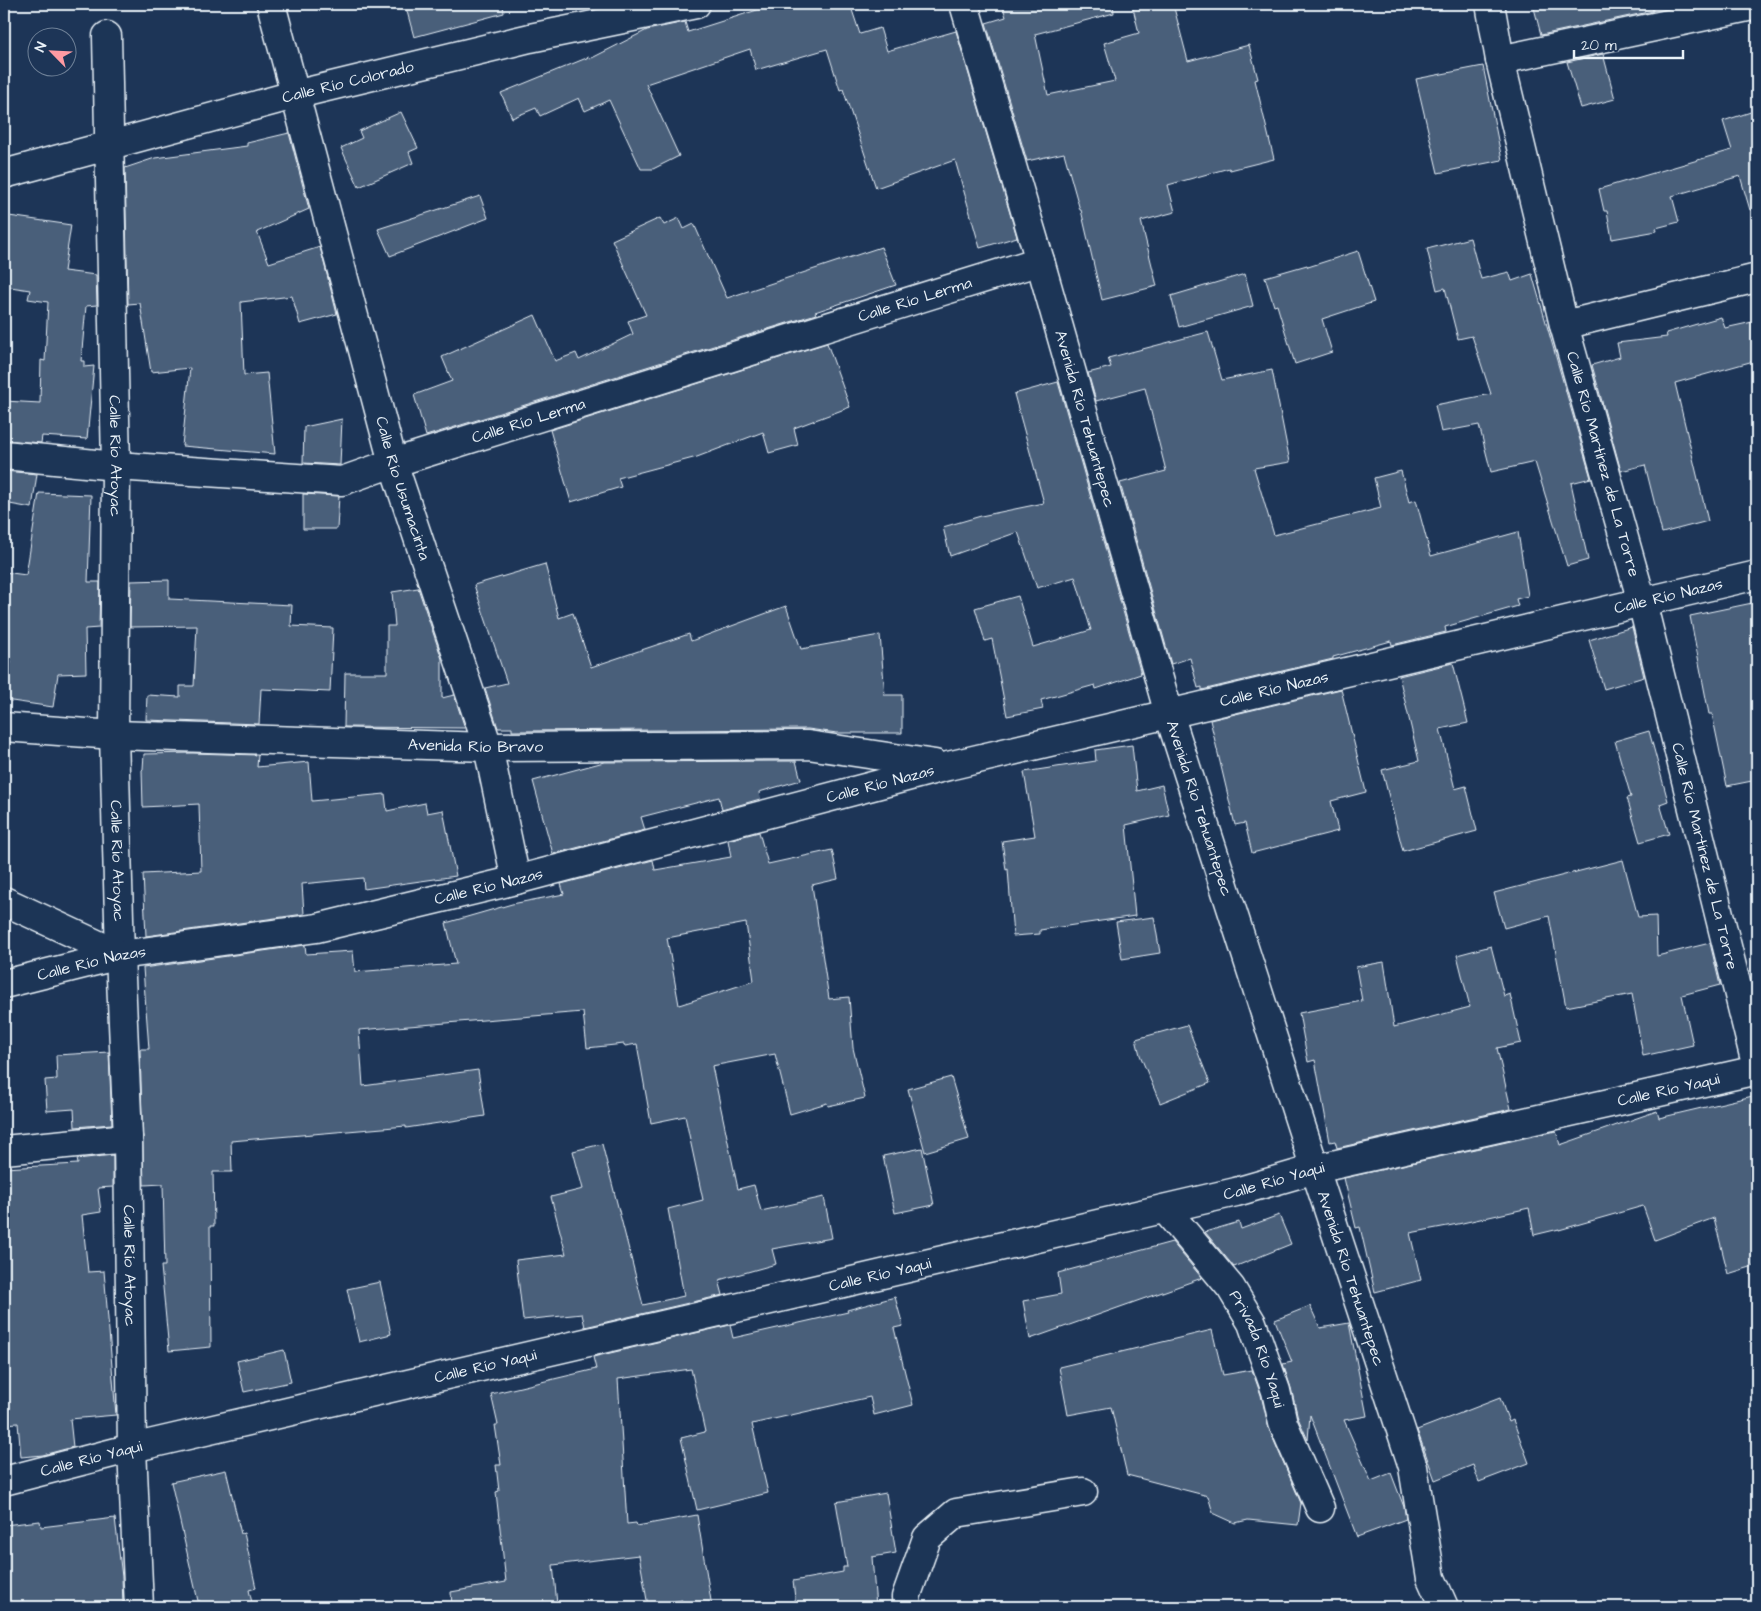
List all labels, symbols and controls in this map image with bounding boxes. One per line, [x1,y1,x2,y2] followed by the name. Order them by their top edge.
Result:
[28,28,78,78] north arrow
[1574,28,1682,60] scale bar
[1581,35,1617,56] text: 20 m
[30,39,52,55] text: N
[280,55,416,109] street label: Calle Río Colorado
[855,272,974,328] street label: Calle Río Lerma
[1049,328,1121,510] street label: Avenida Río Tehuantepec
[1561,349,1645,580] street label: Calle Río Martínez de La Torre
[469,393,588,449] street label: Calle Río Lerma
[104,395,127,517] street label: Calle Río Atoyac
[370,414,436,563] street label: Calle Río Usumacinta
[1612,572,1725,619] street label: Calle Río Nazas
[1218,666,1331,712] street label: Calle Río Nazas
[1161,718,1238,899] street label: Avenida Río Tehuantepec
[408,733,543,758] street label: Avenida Río Bravo
[1666,740,1743,972] street label: Calle Río Martínez de La Torre
[824,759,937,809] street label: Calle Río Nazas
[105,800,130,922] street label: Calle Río Atoyac
[432,862,545,910] street label: Calle Río Nazas
[35,941,147,986] street label: Calle Río Nazas
[1615,1068,1722,1112] street label: Calle Río Yaqui
[1221,1156,1327,1206] street label: Calle Río Yaqui
[1312,1188,1390,1369] street label: Avenida Río Tehuantepec
[118,1205,141,1327] street label: Calle Río Atoyac
[827,1252,934,1297] street label: Calle Río Yaqui
[1224,1286,1290,1410] street label: Privada Río Yaqui
[432,1343,539,1389] street label: Calle Río Yaqui
[38,1435,145,1482] street label: Calle Río Yaqui

